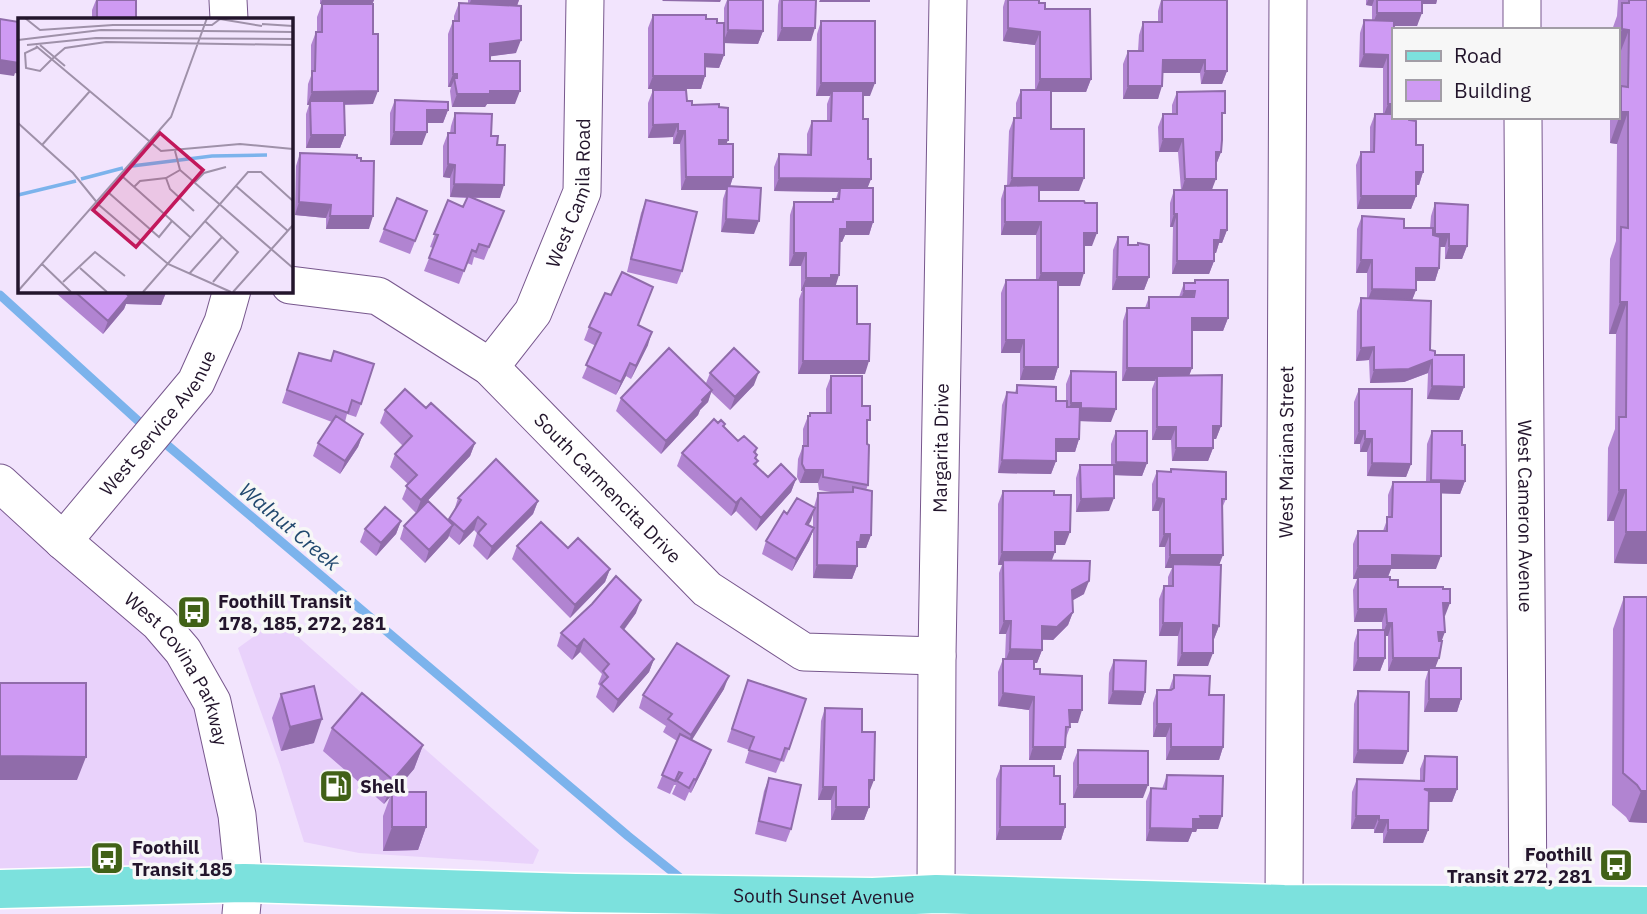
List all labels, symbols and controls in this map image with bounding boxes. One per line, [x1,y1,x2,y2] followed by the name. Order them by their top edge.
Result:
[18,18,292,292] inset map
[1392,28,1619,119] legend
[1454,41,1502,69] text: Road
[1454,76,1531,104] text: Building
[540,118,595,271] street label: West Camila Road
[94,346,221,500] street label: West Service Avenue
[1274,366,1298,538] street label: West Mariana Street
[927,383,954,513] street label: Margarita Drive
[529,407,687,568] street label: South Carmencita Drive
[1513,420,1538,612] street label: West Cameron Avenue
[234,476,347,577] water label: Walnut Creek
[119,587,233,748] street label: West Covina Parkway
[218,589,387,635] place label: Foothill Transit 178, 185, 272, 281
[175,593,213,631] bus stop icon: Foothill Transit 178, 185, 272, 281
[317,767,355,805] fuel station icon: Shell
[360,774,405,798] place label: Shell
[132,835,233,881] place label: Foothill Transit 185
[88,839,126,877] bus stop icon: Foothill Transit 185
[1447,842,1593,888] place label: Foothill Transit 272, 281
[1597,846,1635,884] bus stop icon: Foothill Transit 272, 281
[733,883,915,909] street label: South Sunset Avenue

